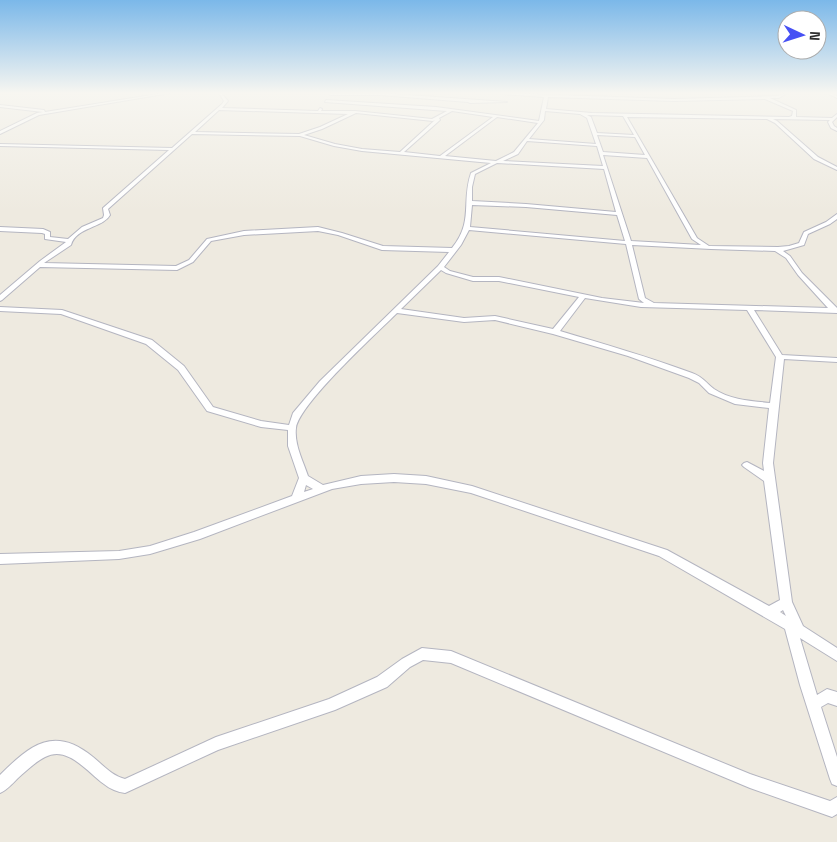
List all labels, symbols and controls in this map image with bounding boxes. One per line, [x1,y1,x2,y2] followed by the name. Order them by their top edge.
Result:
[777,10,827,60] north arrow
[806,31,824,41] text: N

